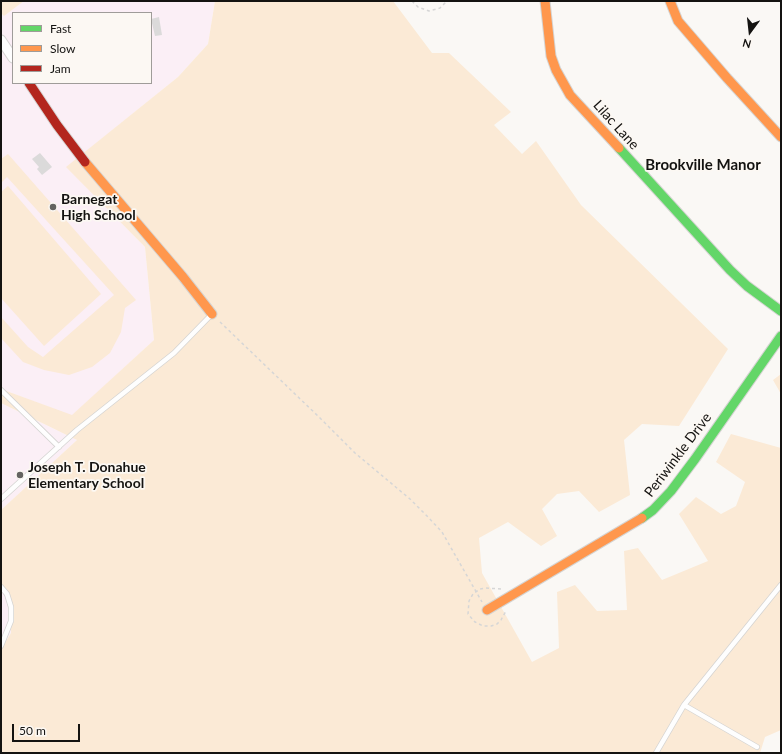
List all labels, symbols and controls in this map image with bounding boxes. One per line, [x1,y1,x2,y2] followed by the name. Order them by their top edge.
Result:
[12,12,152,84] legend
[730,12,770,52] north arrow
[50,21,71,36] text: Fast
[741,37,753,51] text: N
[50,41,75,56] text: Slow
[50,61,71,76] text: Jam
[590,97,642,153] street label: Lilac Lane
[645,156,761,174] district label: Brookville Manor
[61,191,136,224] place label: Barnegat High School
[48,202,58,212] marker: Barnegat High School
[641,410,715,500] street label: Periwinkle Drive
[28,459,146,492] place label: Joseph T. Donahue Elementary School
[15,470,25,480] marker: Joseph T. Donahue Elementary School
[14,716,82,742] scale bar
[19,723,46,738] text: 50 m

